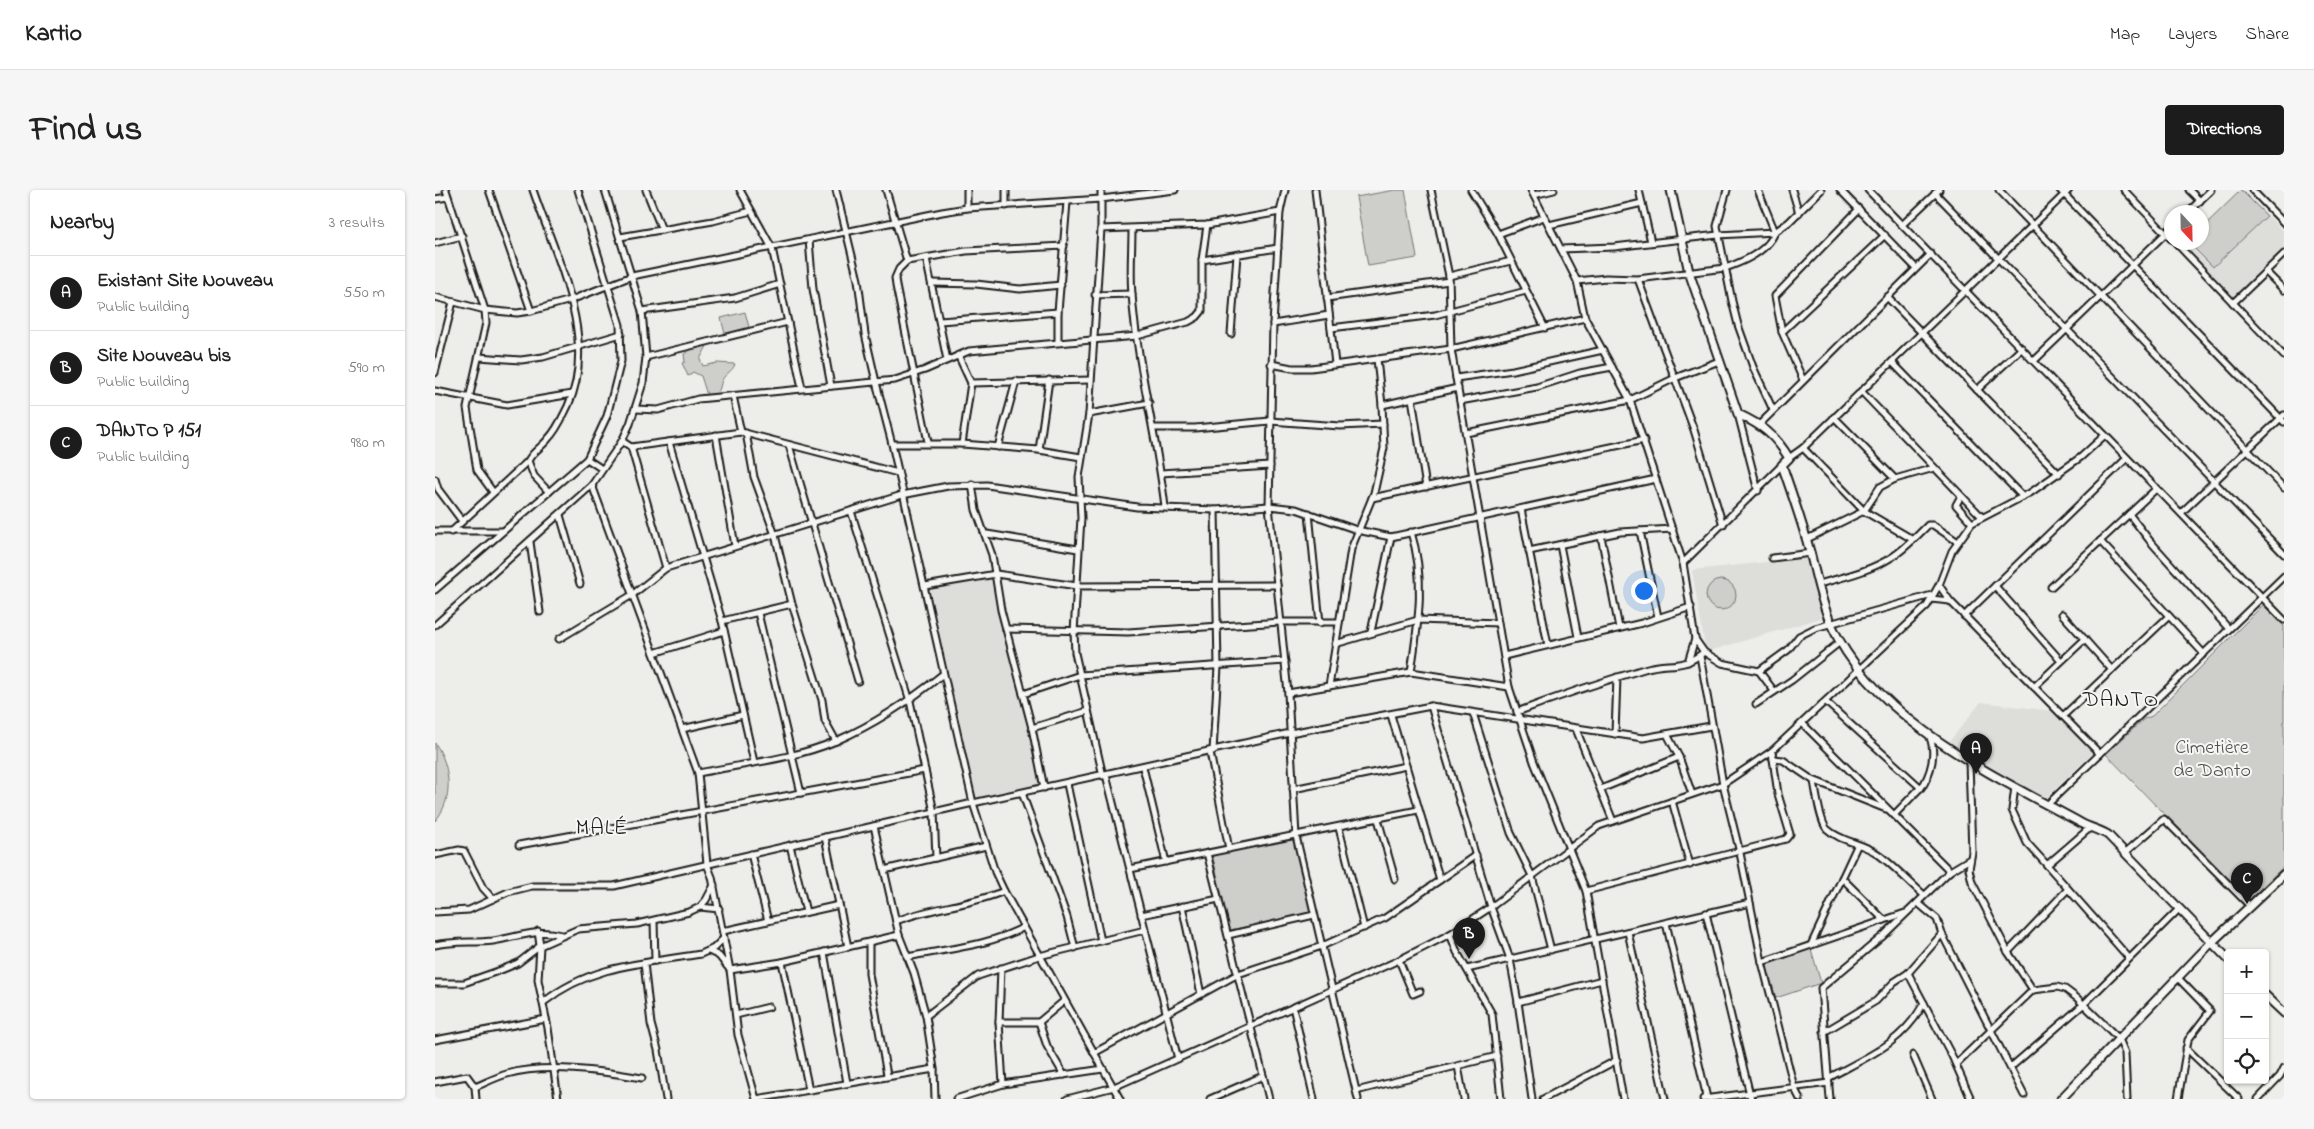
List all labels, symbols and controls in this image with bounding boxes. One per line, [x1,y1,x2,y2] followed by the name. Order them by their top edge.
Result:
[25,17,82,52] text: Kartio
[2110,22,2140,48] text: Map
[2168,22,2218,48] text: Layers
[2246,22,2289,48] text: Share
[30,105,142,156] text: Find us
[2165,105,2284,155] button: Directions
[2164,205,2209,250] north arrow
[50,208,114,238] text: Nearby
[329,211,385,235] text: 3 results
[97,268,274,295] text: Existant Site Nouveau
[61,281,71,305] text: A
[343,281,385,305] text: 550 m
[97,295,189,319] text: Public building
[97,343,231,370] text: Site Nouveau bis
[61,356,71,380] text: B
[348,356,385,380] text: 590 m
[97,370,189,394] text: Public building
[97,418,201,445] text: DANTO P 151
[62,431,70,455] text: C
[351,431,385,455] text: 980 m
[97,445,189,469] text: Public building
[1631,578,1657,604] your location
[2082,685,2159,717] district label: DANTO
[1960,733,1992,774] pin: A
[2173,734,2251,786] park label: Cimetière de Danto
[576,813,628,845] district label: MALÉ
[2231,863,2263,904] pin: C
[1453,918,1485,959] pin: B
[2224,949,2269,1084] map controls
[2224,949,2269,994] button: +
[2224,994,2269,1039] button: −
[2224,1039,2269,1084] button: locate

